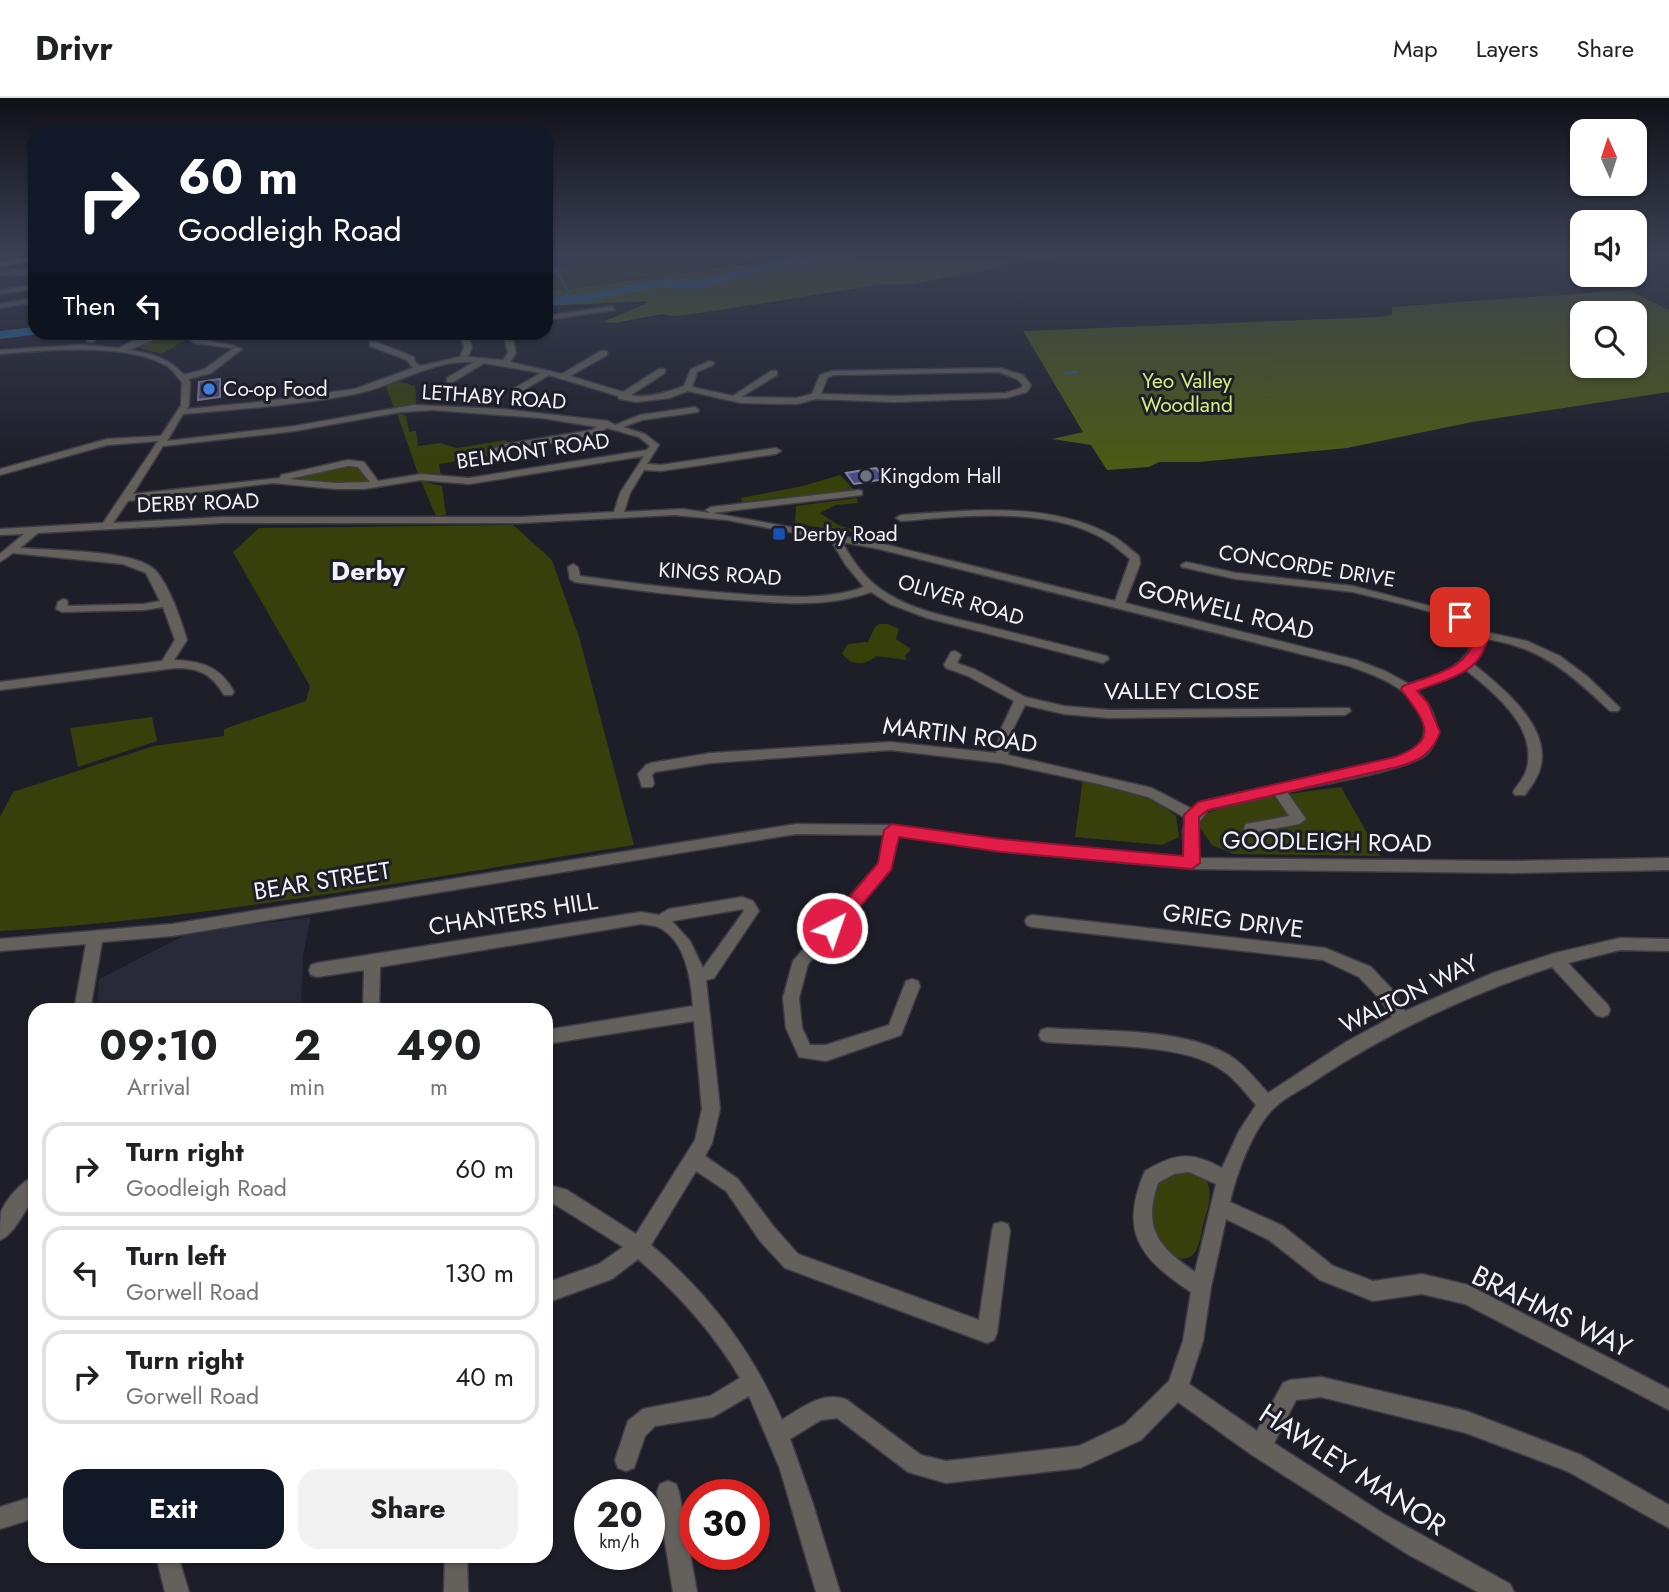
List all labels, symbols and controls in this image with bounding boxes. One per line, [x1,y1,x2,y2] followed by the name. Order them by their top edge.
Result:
[35,25,113,72] text: Drivr
[1393,31,1438,66] text: Map
[1476,31,1538,66] text: Layers
[1576,31,1634,66] text: Share
[1570,119,1647,196] north arrow
[1570,119,1647,378] map controls
[178,142,298,212] text: 60 m
[63,154,154,245] icon: right
[178,207,402,253] text: Goodleigh Road
[1570,210,1647,287] button: sound
[63,287,116,325] text: Then
[130,287,168,325] icon: left
[1570,301,1647,378] button: search
[1141,366,1233,420] park label: Yeo Valley Woodland
[223,374,328,404] place label: Co-op Food
[421,377,567,417] street label: LETHABY ROAD
[201,381,217,397] marker: Co-op Food
[454,425,612,477] street label: BELMONT ROAD
[880,461,1001,491] place label: Kingdom Hall
[858,468,874,484] marker: Kingdom Hall
[136,486,260,520] street label: DERBY ROAD
[793,519,898,549] place label: Derby Road
[771,526,787,542] marker: Derby Road
[1216,537,1398,595] street label: CONCORDE DRIVE
[331,552,405,590] district label: Derby
[657,555,783,593] street label: KINGS ROAD
[894,567,1028,633] street label: OLIVER ROAD
[1134,571,1318,648] street label: GORWELL ROAD
[1430,587,1490,647] pin
[1441,598,1479,636] icon: arrive
[1104,673,1260,708] street label: VALLEY CLOSE
[881,708,1039,761] street label: MARTIN ROAD
[1222,822,1432,861] street label: GOODLEIGH ROAD
[251,852,393,909] street label: BEAR STREET
[426,883,600,944] street label: CHANTERS HILL
[795,891,869,965] position arrow
[1161,895,1305,947] street label: GRIEG DRIVE
[1334,945,1484,1042] street label: WALTON WAY
[99,1015,218,1076] text: 09:10
[293,1015,321,1076] text: 2
[396,1015,482,1076] text: 490
[127,1070,190,1104] text: Arrival
[289,1070,325,1104] text: min
[430,1070,448,1104] text: m
[126,1133,244,1171] text: Turn right
[67,1150,105,1188] icon: right
[455,1150,514,1188] text: 60 m
[126,1171,287,1205] text: Goodleigh Road
[126,1237,226,1275] text: Turn left
[67,1254,105,1292] icon: left
[444,1254,514,1292] text: 130 m
[1465,1255,1639,1368] street label: BRAHMS WAY
[126,1275,259,1309] text: Gorwell Road
[126,1341,244,1379] text: Turn right
[67,1358,105,1396] icon: right
[455,1358,514,1396] text: 40 m
[126,1379,259,1413] text: Gorwell Road
[1251,1393,1455,1546] street label: HAWLEY MANOR
[63,1469,284,1549] button: Exit
[298,1469,518,1549] button: Share
[679,1479,770,1570] speed limit sign: 30
[596,1490,643,1540] text: 20
[599,1529,640,1555] text: km/h

